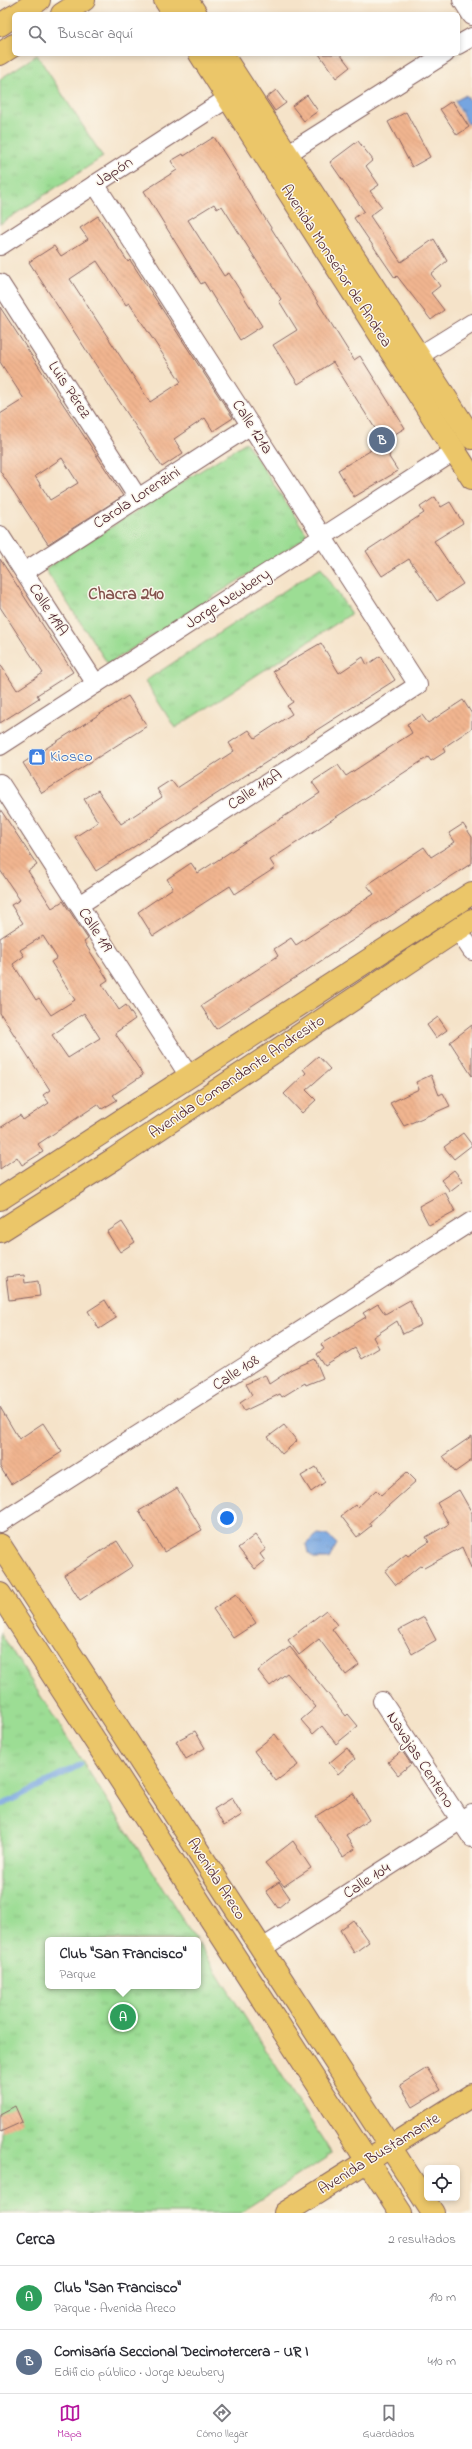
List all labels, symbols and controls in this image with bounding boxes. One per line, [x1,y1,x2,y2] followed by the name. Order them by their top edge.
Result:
[12,12,460,56] search box
[26,23,48,45] icon: search
[58,23,133,45] text: Buscar aquí
[90,151,138,193] street label: Japón
[274,180,398,352] street label: Avenida Monseñor de Andrea
[41,356,97,424] street label: Luis Pérez
[225,395,279,459] street label: Calle 121a
[369,425,395,455] pin: B
[88,461,186,535] street label: Carola Lorenzini
[181,562,275,636] street label: Jorge Newbery
[22,579,74,641] street label: Calle 119A
[88,582,164,607] district label: Chacra 240
[50,745,93,769] place label: Kiosco
[27,747,47,767] shop icon: Kiosco
[223,763,287,817] street label: Calle 110A
[72,903,118,957] street label: Calle 119
[144,1009,330,1145] street label: Avenida Comandante Andresito
[208,1349,264,1397] street label: Calle 108
[217,1508,237,1528] your location
[380,1707,460,1813] street label: Navajas Centeno
[180,1833,252,1925] street label: Avenida Areco
[338,1856,396,1905] street label: Calle 104
[45,1937,201,1989] popup
[59,1943,187,1965] text: Club "San Francisco"
[59,1965,96,1984] text: Parque
[110,2002,136,2032] pin: A
[313,2106,445,2201] street label: Avenida Bustamante
[424,2165,460,2201] map controls
[424,2165,460,2201] button: locate
[16,2227,55,2252] text: Cerca
[388,2230,456,2249] text: 2 resultados
[54,2277,181,2299] text: Club "San Francisco"
[25,2288,33,2307] text: A
[429,2288,456,2307] text: 190 m
[54,2299,176,2318] text: Parque · Avenida Areco
[54,2341,309,2363] text: Comisaría Seccional Decimotercera - UR I
[25,2352,33,2371] text: B
[428,2352,456,2371] text: 410 m
[54,2363,224,2382] text: Edificio público · Jorge Newbery
[57,2402,82,2442] tab: Mapa
[196,2402,248,2442] tab: Cómo llegar
[363,2402,415,2442] tab: Guardados

